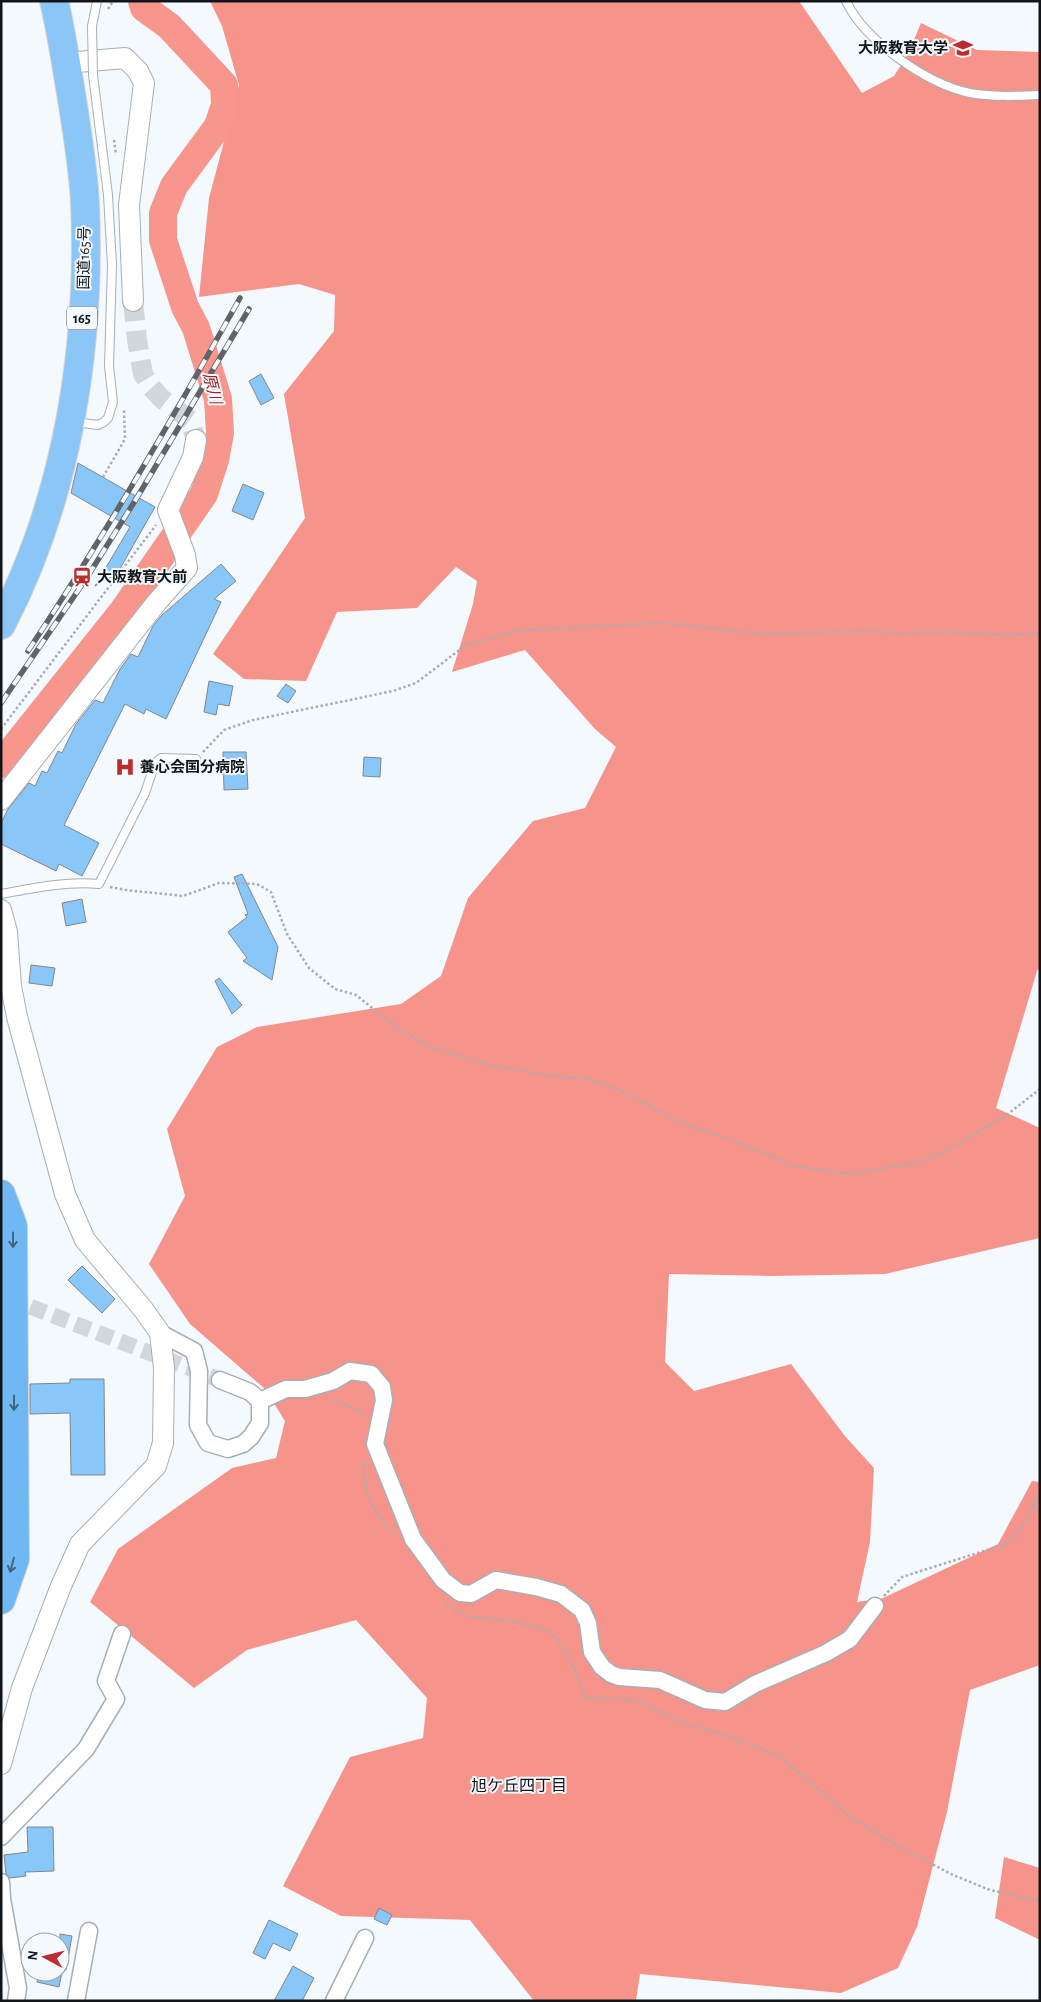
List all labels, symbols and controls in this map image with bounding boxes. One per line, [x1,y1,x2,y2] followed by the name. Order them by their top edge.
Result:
[952,37,974,59] school or university icon: 大阪教育大学
[858,40,948,56] place label: 大阪教育大学
[75,226,93,290] street label: 国道165号
[67,306,97,330] road number: 165
[200,371,224,408] water label: 原川
[71,566,93,588] station icon: 大阪教育大前
[97,568,187,585] place label: 大阪教育大前
[114,756,136,778] hospital icon: 養心会国分病院
[140,759,245,775] place label: 養心会国分病院
[8,1232,18,1248] one-way arrow
[9,1394,19,1411] one-way arrow
[7,1557,17,1573] one-way arrow
[471,1777,567,1794] district label: 旭ケ丘四丁目
[20,1932,70,1982] north arrow
[26,1950,41,1961] text: N

